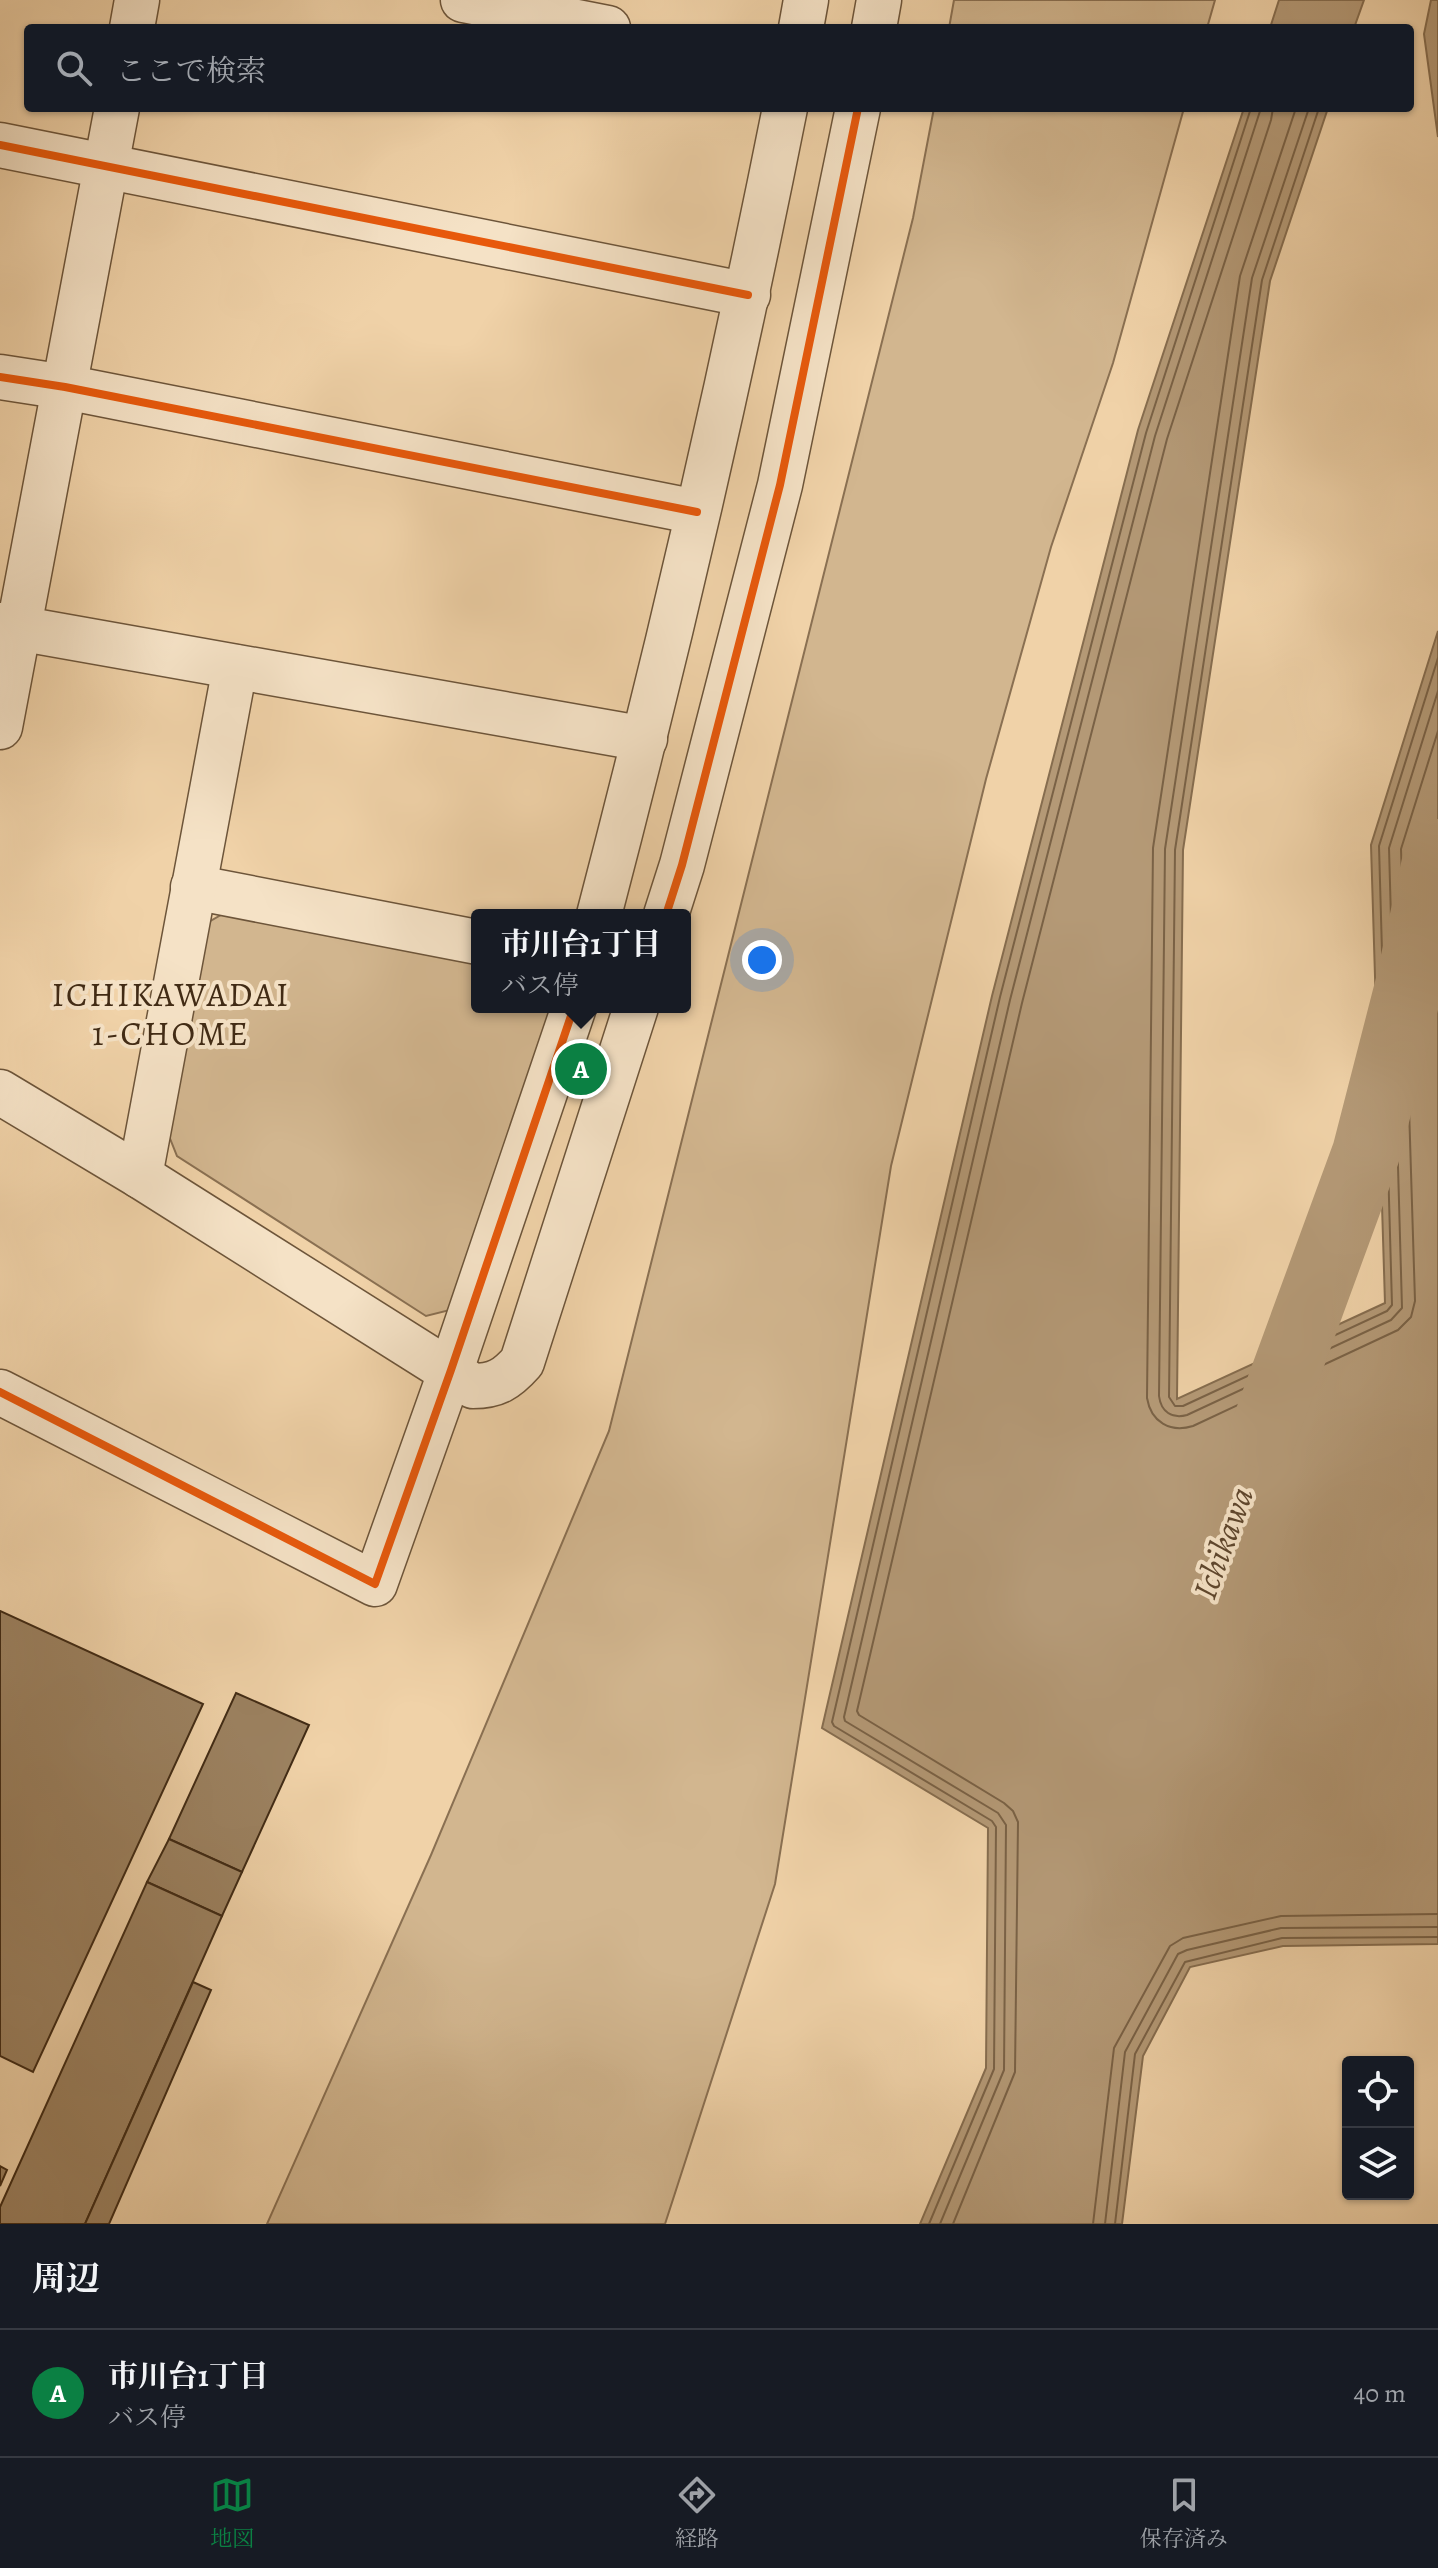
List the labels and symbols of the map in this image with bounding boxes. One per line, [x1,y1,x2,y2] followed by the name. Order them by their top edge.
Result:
[742,940,782,980] your location
[52,971,290,1057] district label: ICHIKAWADAI 1-CHOME
[555,1039,607,1099] pin: A
[1181,1481,1265,1605] water label: Ichikawa

